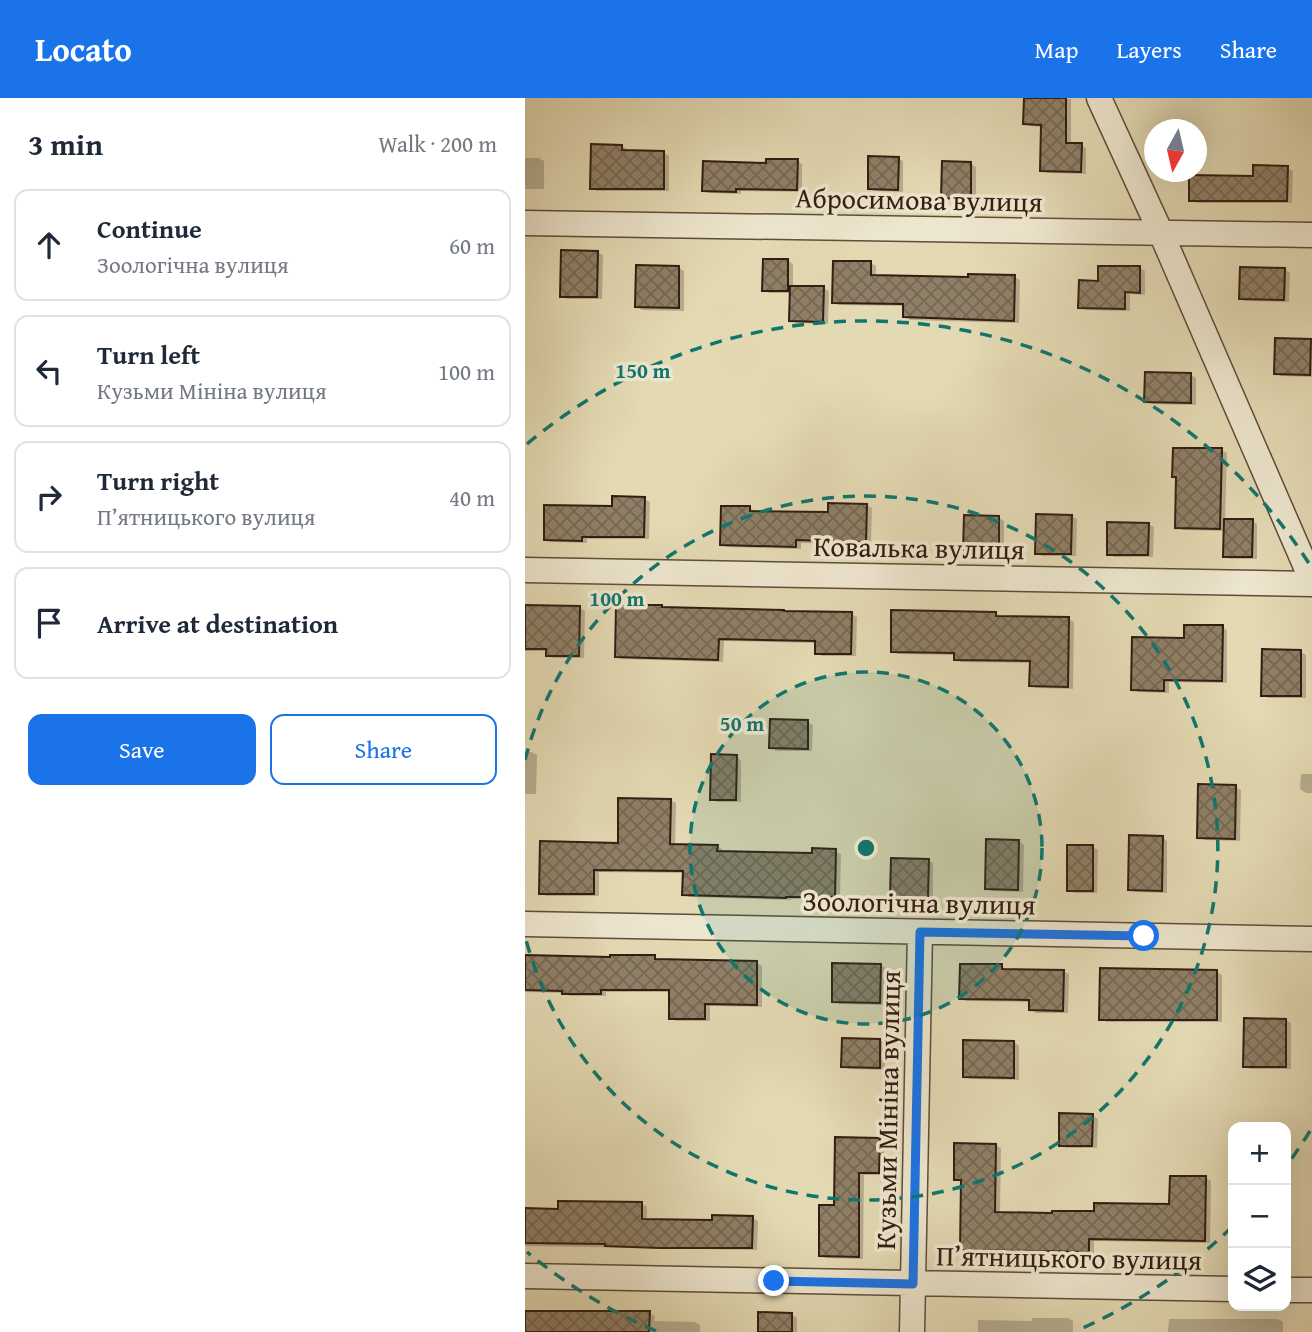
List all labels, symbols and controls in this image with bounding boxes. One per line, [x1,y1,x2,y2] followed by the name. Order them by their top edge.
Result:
[35,25,132,73] text: Locato
[1035,32,1078,67] text: Map
[1116,32,1182,67] text: Layers
[1220,32,1277,67] text: Share
[1144,119,1207,182] north arrow
[28,122,103,166] text: 3 min
[378,127,497,160] text: Walk · 200 m
[795,176,1043,222] street label: Абросимова вулиця
[97,209,202,248] text: Continue
[30,226,68,264] icon: ahead
[449,229,495,262] text: 60 m
[97,248,289,281] text: Зоологічна вулиця
[97,335,200,374] text: Turn left
[30,352,68,390] icon: left
[438,355,495,388] text: 100 m
[615,355,671,386] text: 150 m
[97,374,327,407] text: Кузьми Мініна вулиця
[97,461,219,500] text: Turn right
[30,478,68,516] icon: right
[449,481,495,514] text: 40 m
[97,500,315,533] text: П’ятницького вулиця
[813,525,1025,569] street label: Ковалька вулиця
[589,583,645,614] text: 100 m
[30,604,68,642] icon: arrive
[97,604,338,643] text: Arrive at destination
[720,708,764,739] text: 50 m
[28,714,256,785] button: Save
[270,714,497,785] button: Share
[854,836,878,860] centre of rings
[802,879,1036,925] street label: Зоологічна вулиця
[1128,920,1159,951] route start
[864,970,910,1250] street label: Кузьми Мініна вулиця
[1228,1122,1291,1311] map controls
[1228,1122,1291,1185] button: +
[1228,1185,1291,1248] button: −
[936,1234,1202,1280] street label: П’ятницького вулиця
[1228,1248,1291,1311] button: layers
[758,1265,789,1296] route end

